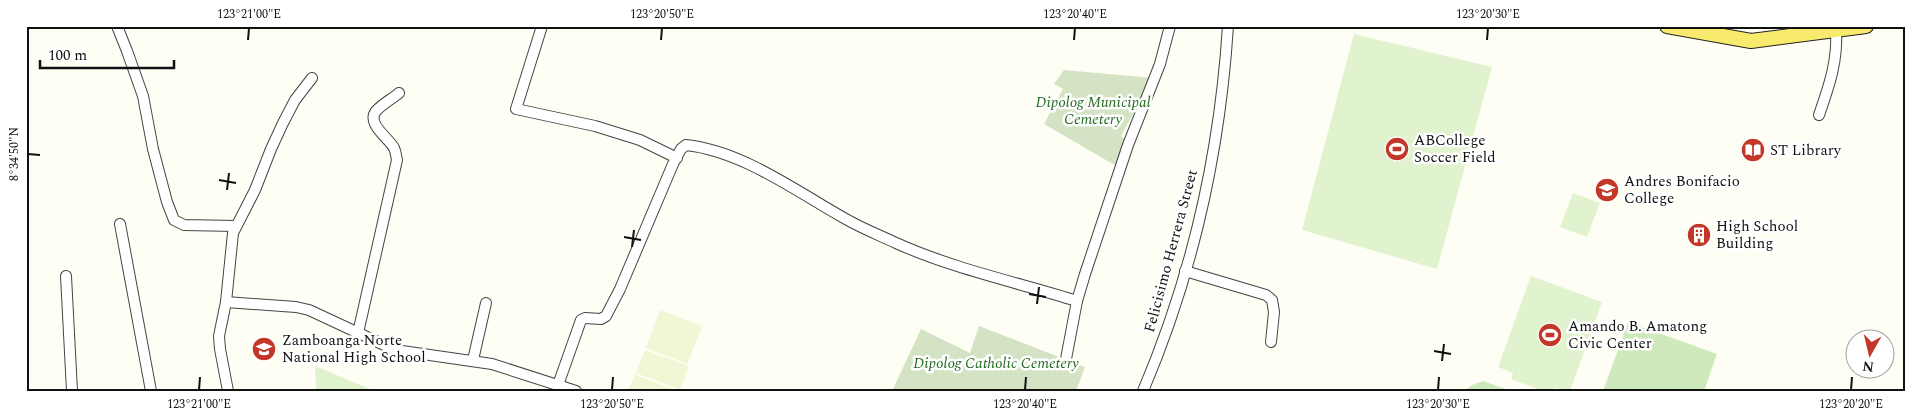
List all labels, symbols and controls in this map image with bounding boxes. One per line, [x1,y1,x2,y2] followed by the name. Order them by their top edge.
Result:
[217,5,281,24] text: 123°21'00"E
[630,5,694,24] text: 123°20'50"E
[1043,5,1107,24] text: 123°20'40"E
[1456,5,1520,24] text: 123°20'30"E
[40,38,174,70] scale bar
[48,44,87,67] text: 100 m
[1035,91,1151,131] park label: Dipolog Municipal Cemetery
[5,127,24,181] text: 8°34'50"N
[1414,129,1496,169] place label: ABCollege Soccer Field
[1384,136,1410,162] sports icon: ABCollege Soccer Field
[1740,137,1766,163] library icon: ST Library
[1770,139,1842,162] place label: ST Library
[1138,167,1204,335] street label: Felicisimo Herrera Street
[1624,170,1740,210] place label: Andres Bonifacio College
[1594,177,1620,203] school or university icon: Andres Bonifacio College
[1716,215,1798,255] place label: High School Building
[1686,222,1712,248] building icon: High School Building
[1568,315,1707,355] place label: Amando B. Amatong Civic Center
[1537,322,1563,348] sports icon: Amando B. Amatong Civic Center
[282,329,426,369] place label: Zamboanga Norte National High School
[1844,330,1894,380] north arrow
[251,336,277,362] school or university icon: Zamboanga Norte National High School
[913,352,1079,375] park label: Dipolog Catholic Cemetery
[1861,355,1875,378] text: N
[167,395,231,414] text: 123°21'00"E
[580,395,644,414] text: 123°20'50"E
[993,395,1057,414] text: 123°20'40"E
[1406,395,1470,414] text: 123°20'30"E
[1819,395,1883,414] text: 123°20'20"E

